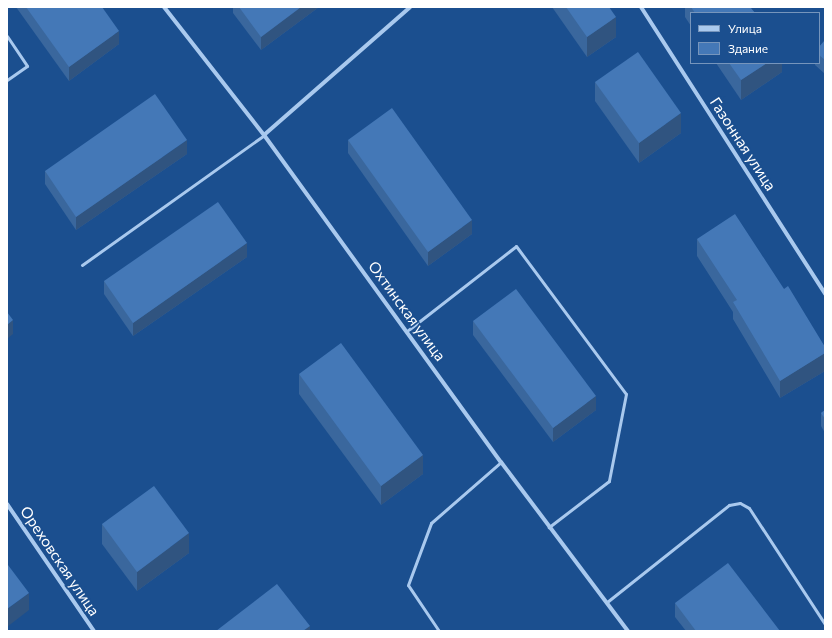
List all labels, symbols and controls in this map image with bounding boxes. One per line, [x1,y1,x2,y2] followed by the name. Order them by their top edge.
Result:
[690,12,820,64] legend
[728,21,762,35] text: Улица
[728,41,768,55] text: Здание
[706,94,780,194] street label: Газонная улица
[365,257,449,365] street label: Охтинская улица
[17,503,103,619] street label: Ореховская улица

